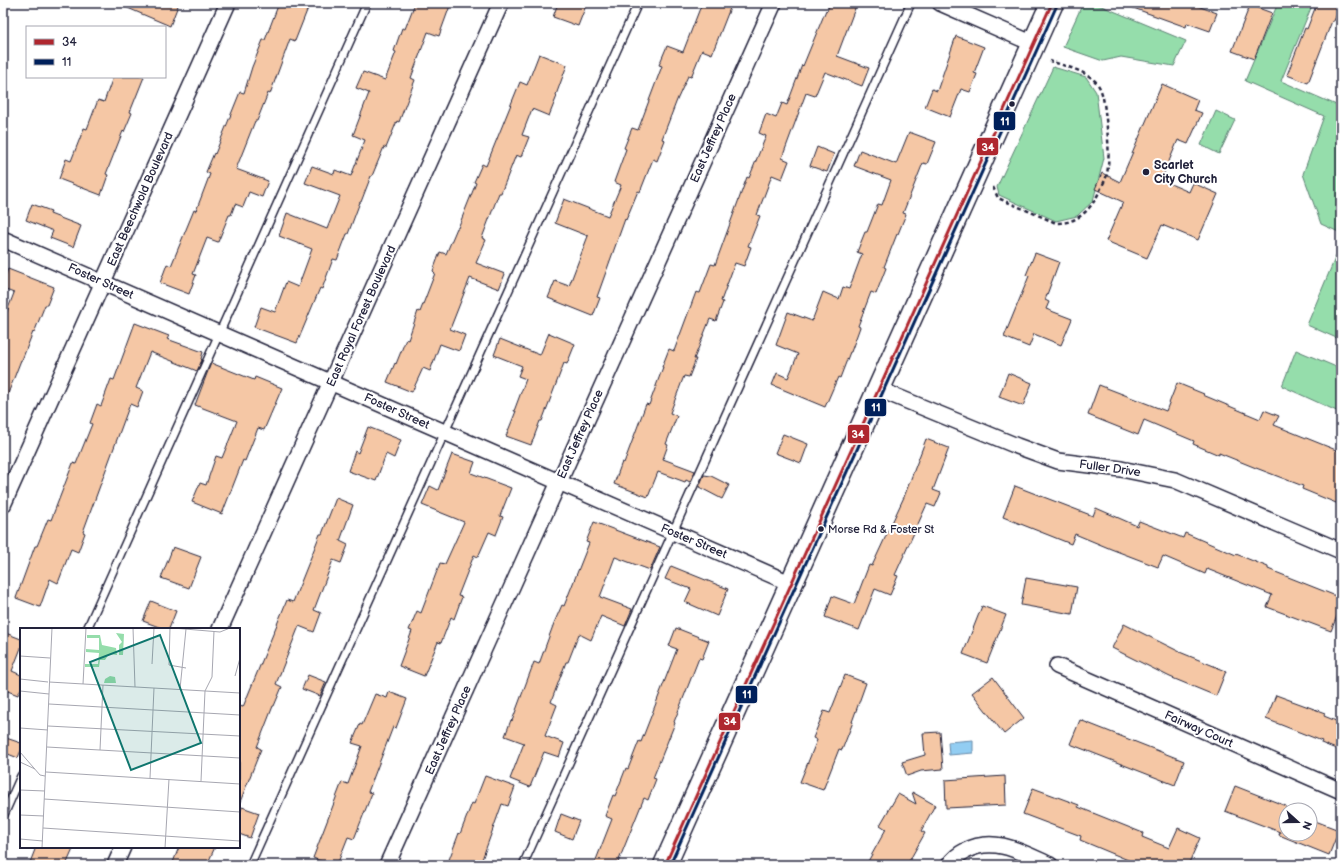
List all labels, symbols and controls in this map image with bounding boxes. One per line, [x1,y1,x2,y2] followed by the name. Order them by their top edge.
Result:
[26,26,166,78] legend
[62,35,77,50] text: 34
[62,55,71,70] text: 11
[687,91,740,185] street label: East Jeffrey Place
[1007,99,1017,109] unlabelled marker
[993,111,1016,131] line badge: 11
[1000,115,1010,128] text: 11
[104,130,177,269] street label: East Beechwold Boulevard
[976,137,999,156] line badge: 34
[982,141,995,154] text: 34
[1154,158,1217,187] place label: Scarlet City Church
[1141,167,1151,177] marker: Scarlet City Church
[324,243,399,389] street label: East Royal Forest Boulevard
[66,260,136,303] street label: Foster Street
[554,387,607,481] street label: East Jeffrey Place
[362,390,432,433] street label: Foster Street
[864,398,887,417] line badge: 11
[871,401,881,414] text: 11
[847,424,870,444] line badge: 34
[852,428,865,441] text: 34
[1078,457,1142,480] street label: Fuller Drive
[659,521,729,562] street label: Foster Street
[828,523,935,536] place label: Morse Rd & Foster St
[816,524,826,534] marker: Morse Rd & Foster St
[20,628,240,848] inset map
[422,683,475,777] street label: East Jeffrey Place
[735,685,758,704] line badge: 11
[742,688,752,701] text: 11
[1162,708,1236,751] street label: Fairway Court
[718,712,741,731] line badge: 34
[724,715,737,728] text: 34
[1278,802,1318,842] north arrow
[1299,819,1314,832] text: N

